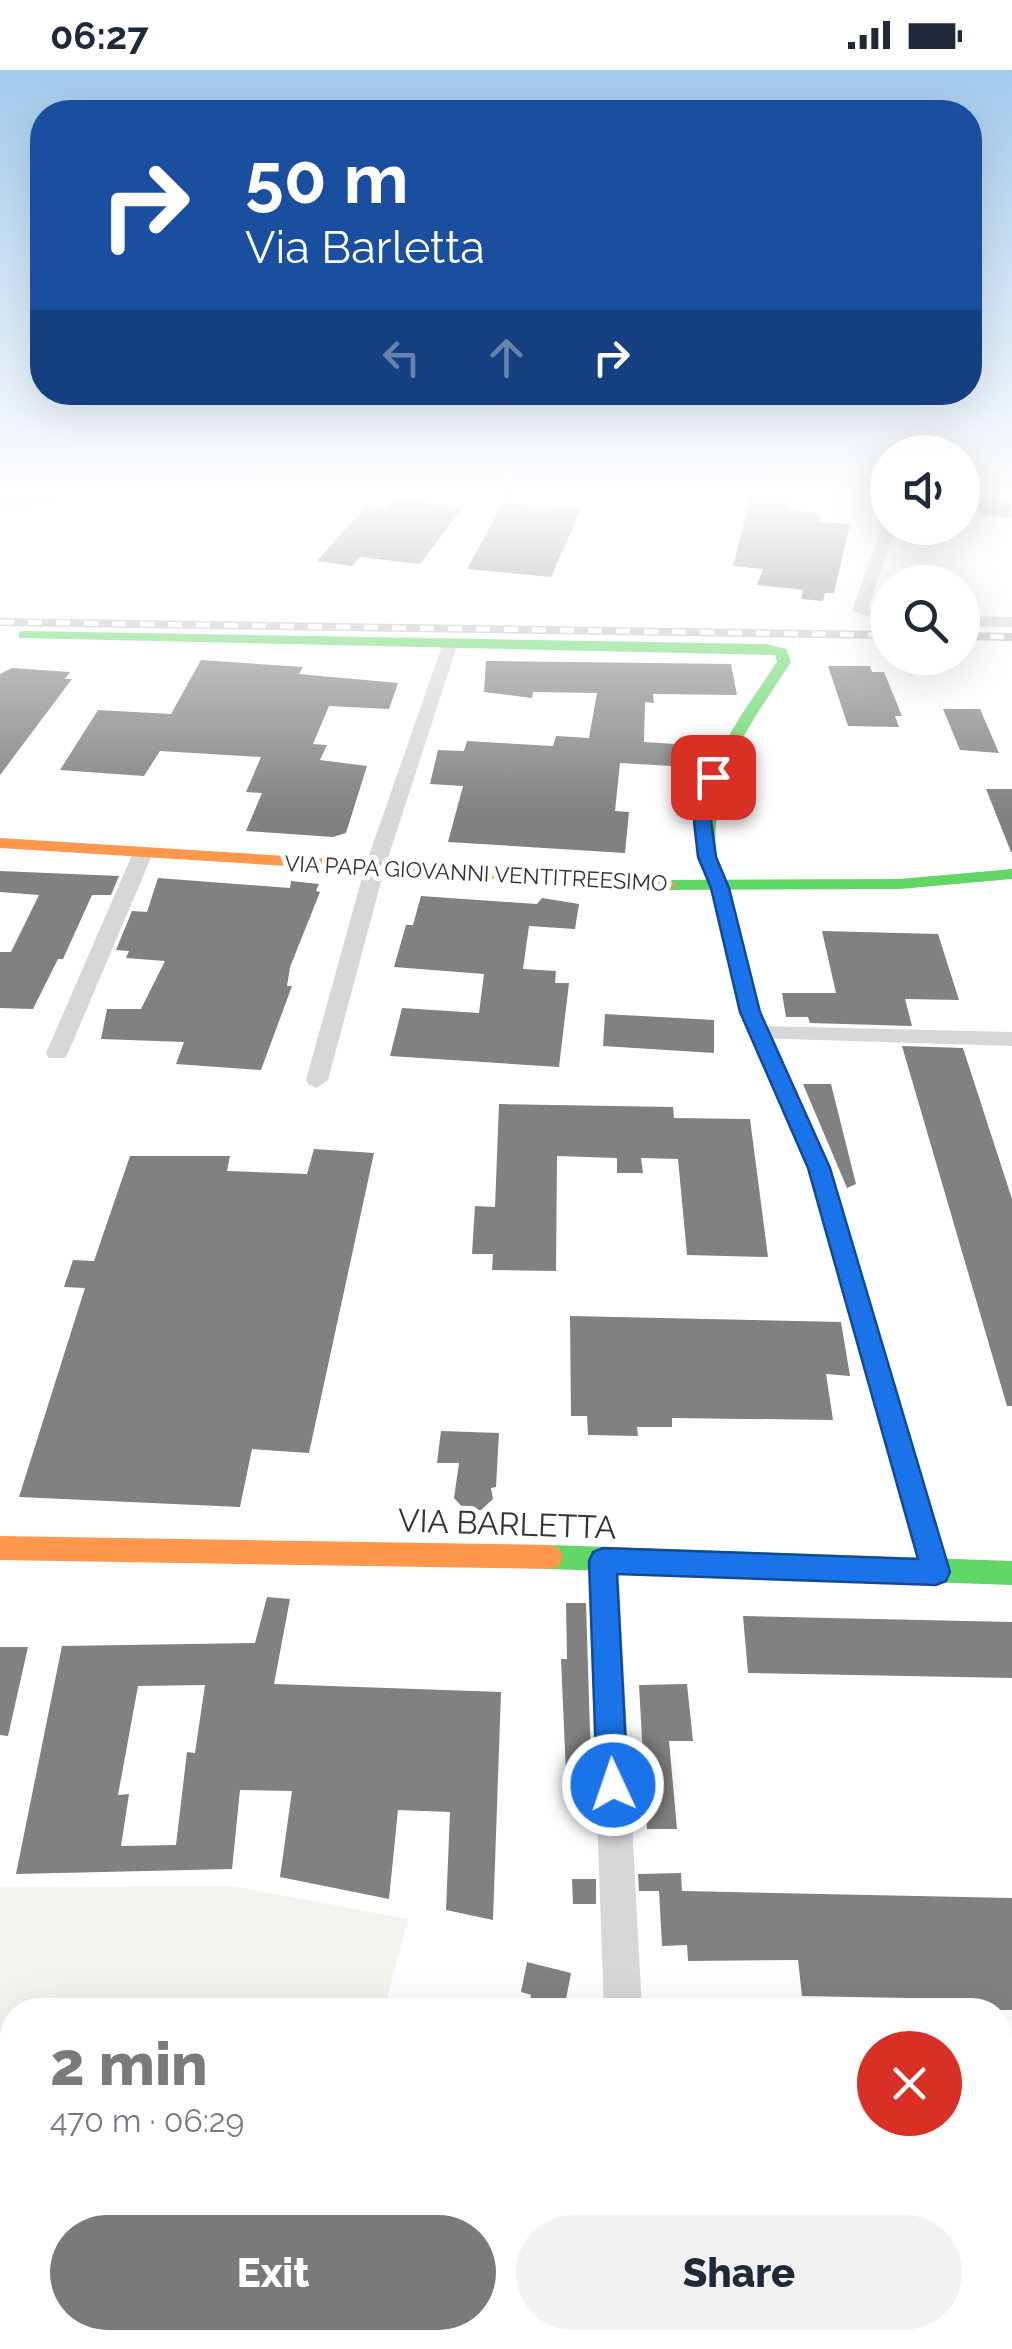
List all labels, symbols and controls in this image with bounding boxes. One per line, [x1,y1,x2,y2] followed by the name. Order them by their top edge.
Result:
[50,13,149,58] text: 06:27
[245,137,409,219] text: 50 m
[80,140,210,270] icon: right
[245,221,485,274] text: Via Barletta
[374,330,429,385] icon: left
[479,330,534,385] icon: ahead
[584,330,639,385] icon: right
[870,435,980,675] map controls
[870,435,980,545] button: sound
[870,565,980,675] button: search
[671,735,756,820] pin
[686,750,741,805] icon: arrive
[284,850,668,896] street label: VIA PAPA GIOVANNI VENTITREESIMO
[397,1501,617,1546] street label: VIA BARLETTA
[561,1733,665,1837] position arrow
[50,2029,208,2099] text: 2 min
[857,2031,962,2136] button: close
[50,2102,244,2139] text: 470 m · 06:29
[50,2215,496,2330] button: Exit
[516,2215,962,2330] button: Share

